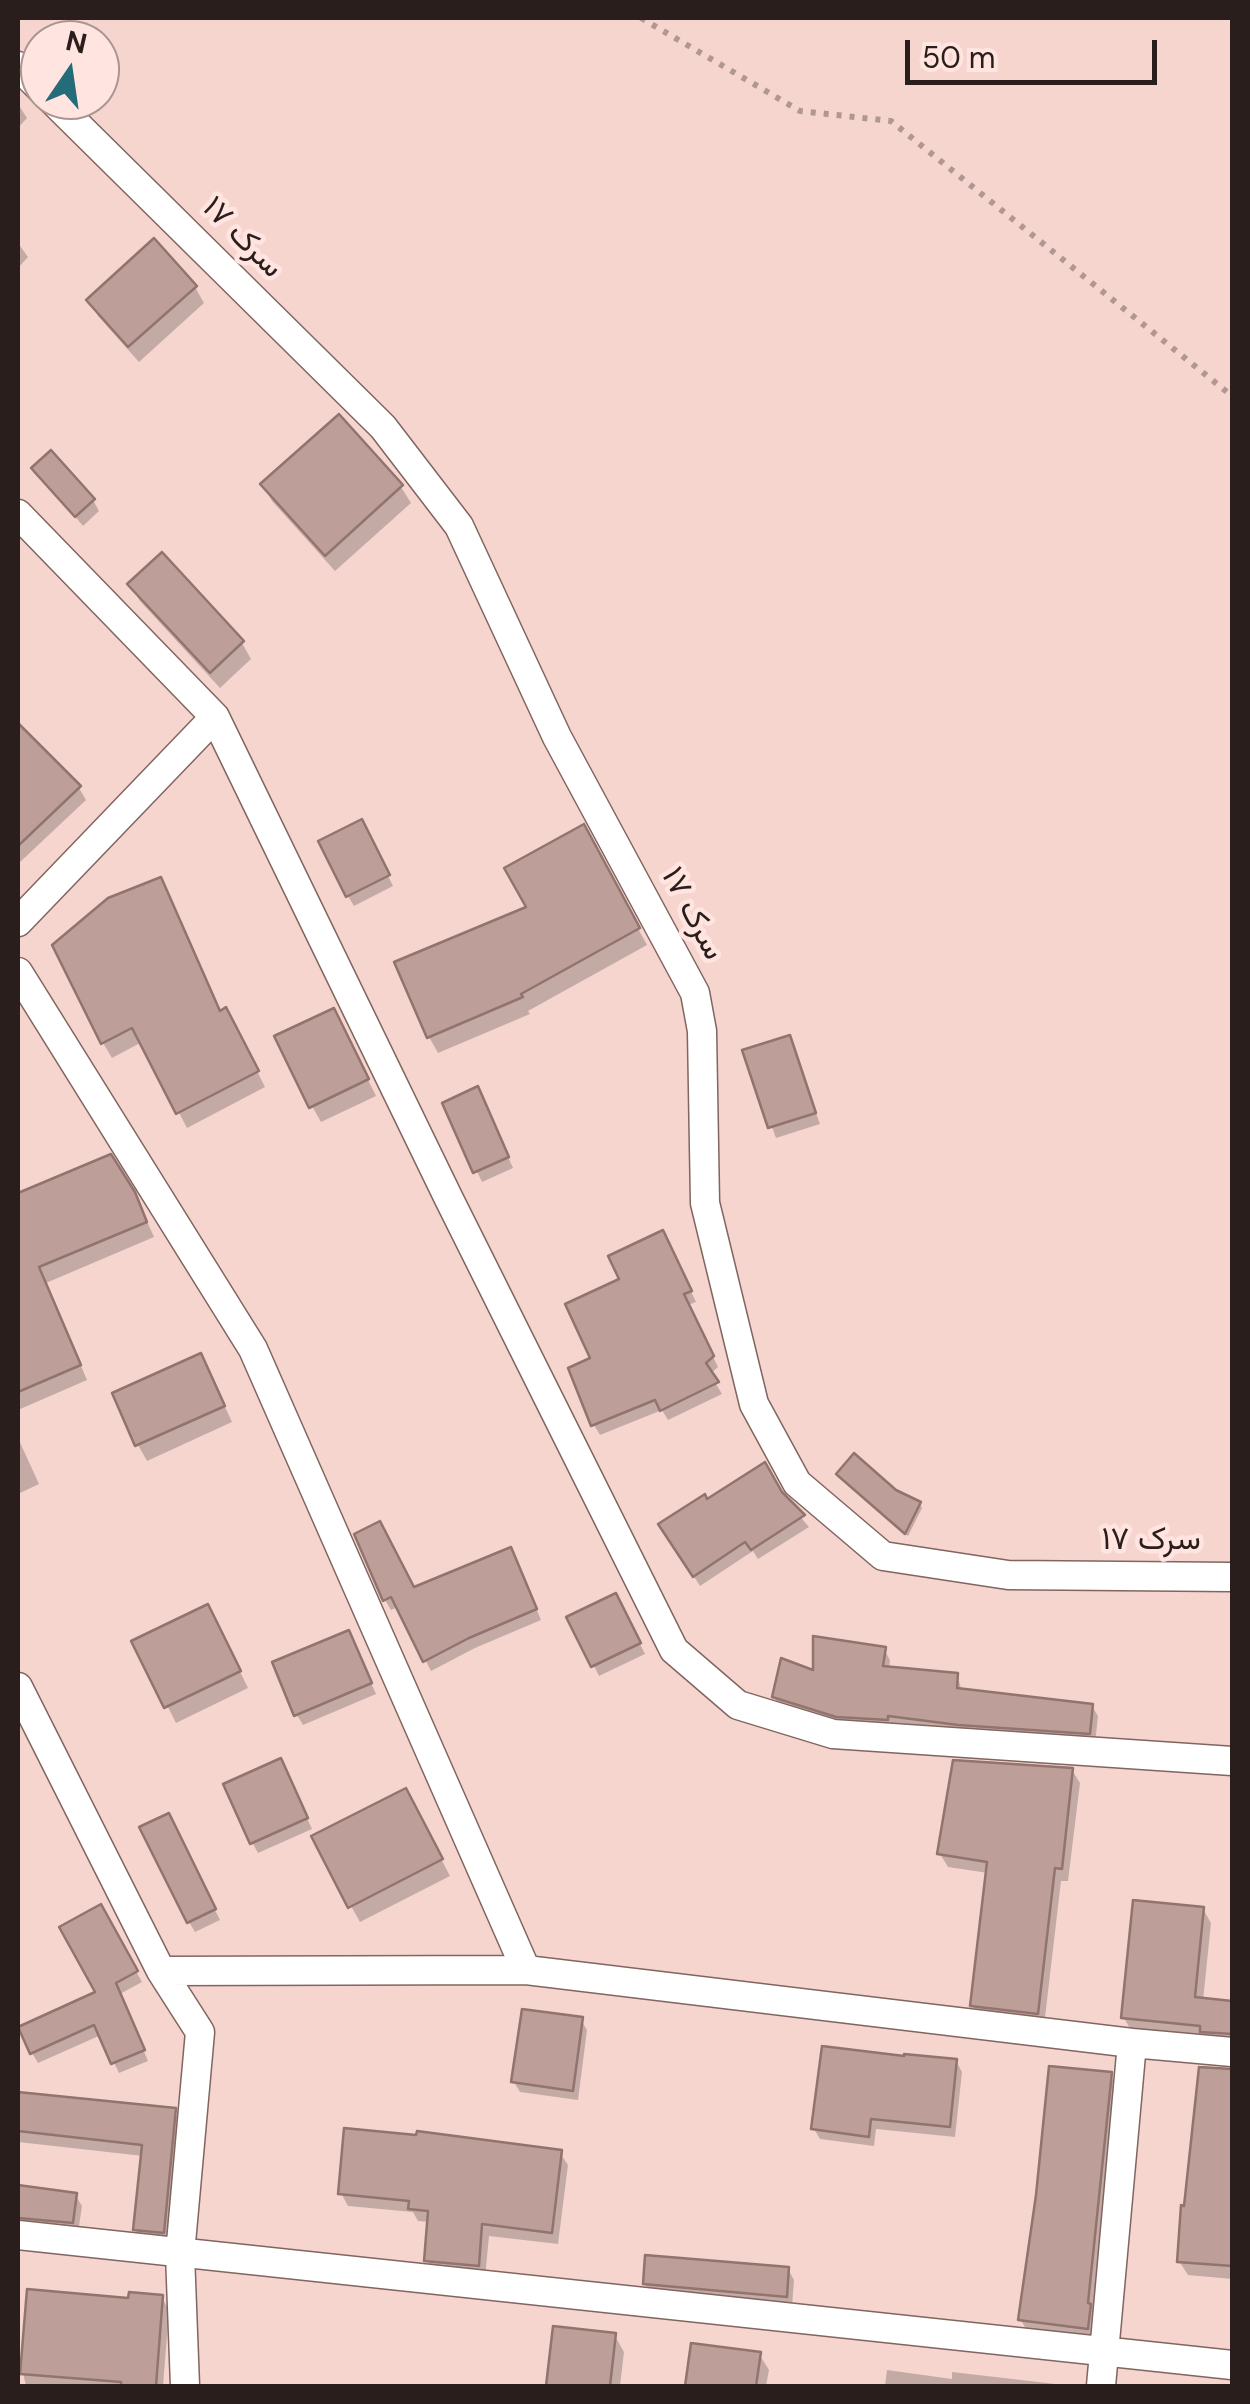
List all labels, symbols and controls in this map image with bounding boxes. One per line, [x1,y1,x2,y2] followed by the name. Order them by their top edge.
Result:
[20,20,120,120] north arrow
[910,20,1162,82] scale bar
[62,22,91,63] text: N
[922,38,996,77] text: 50 m
[193,189,291,287] street label: سرک ۱۷
[652,861,732,967] street label: سرک ۱۷
[1101,1522,1201,1560] street label: سرک ۱۷

